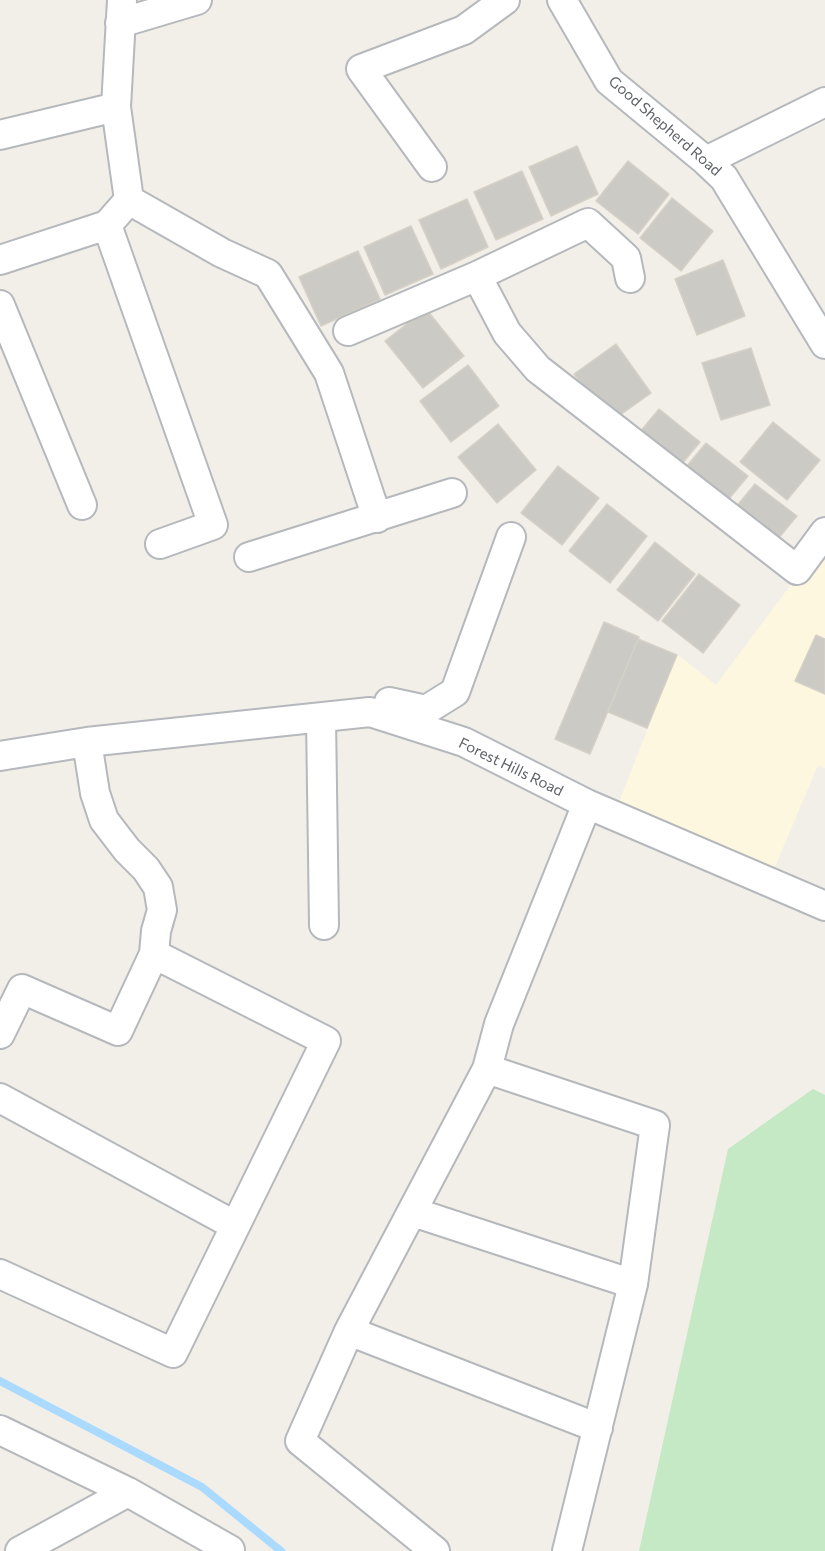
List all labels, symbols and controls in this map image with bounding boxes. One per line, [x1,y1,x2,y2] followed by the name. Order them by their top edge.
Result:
[605,72,725,180] street label: Good Shepherd Road
[456,734,566,800] street label: Forest Hills Road

